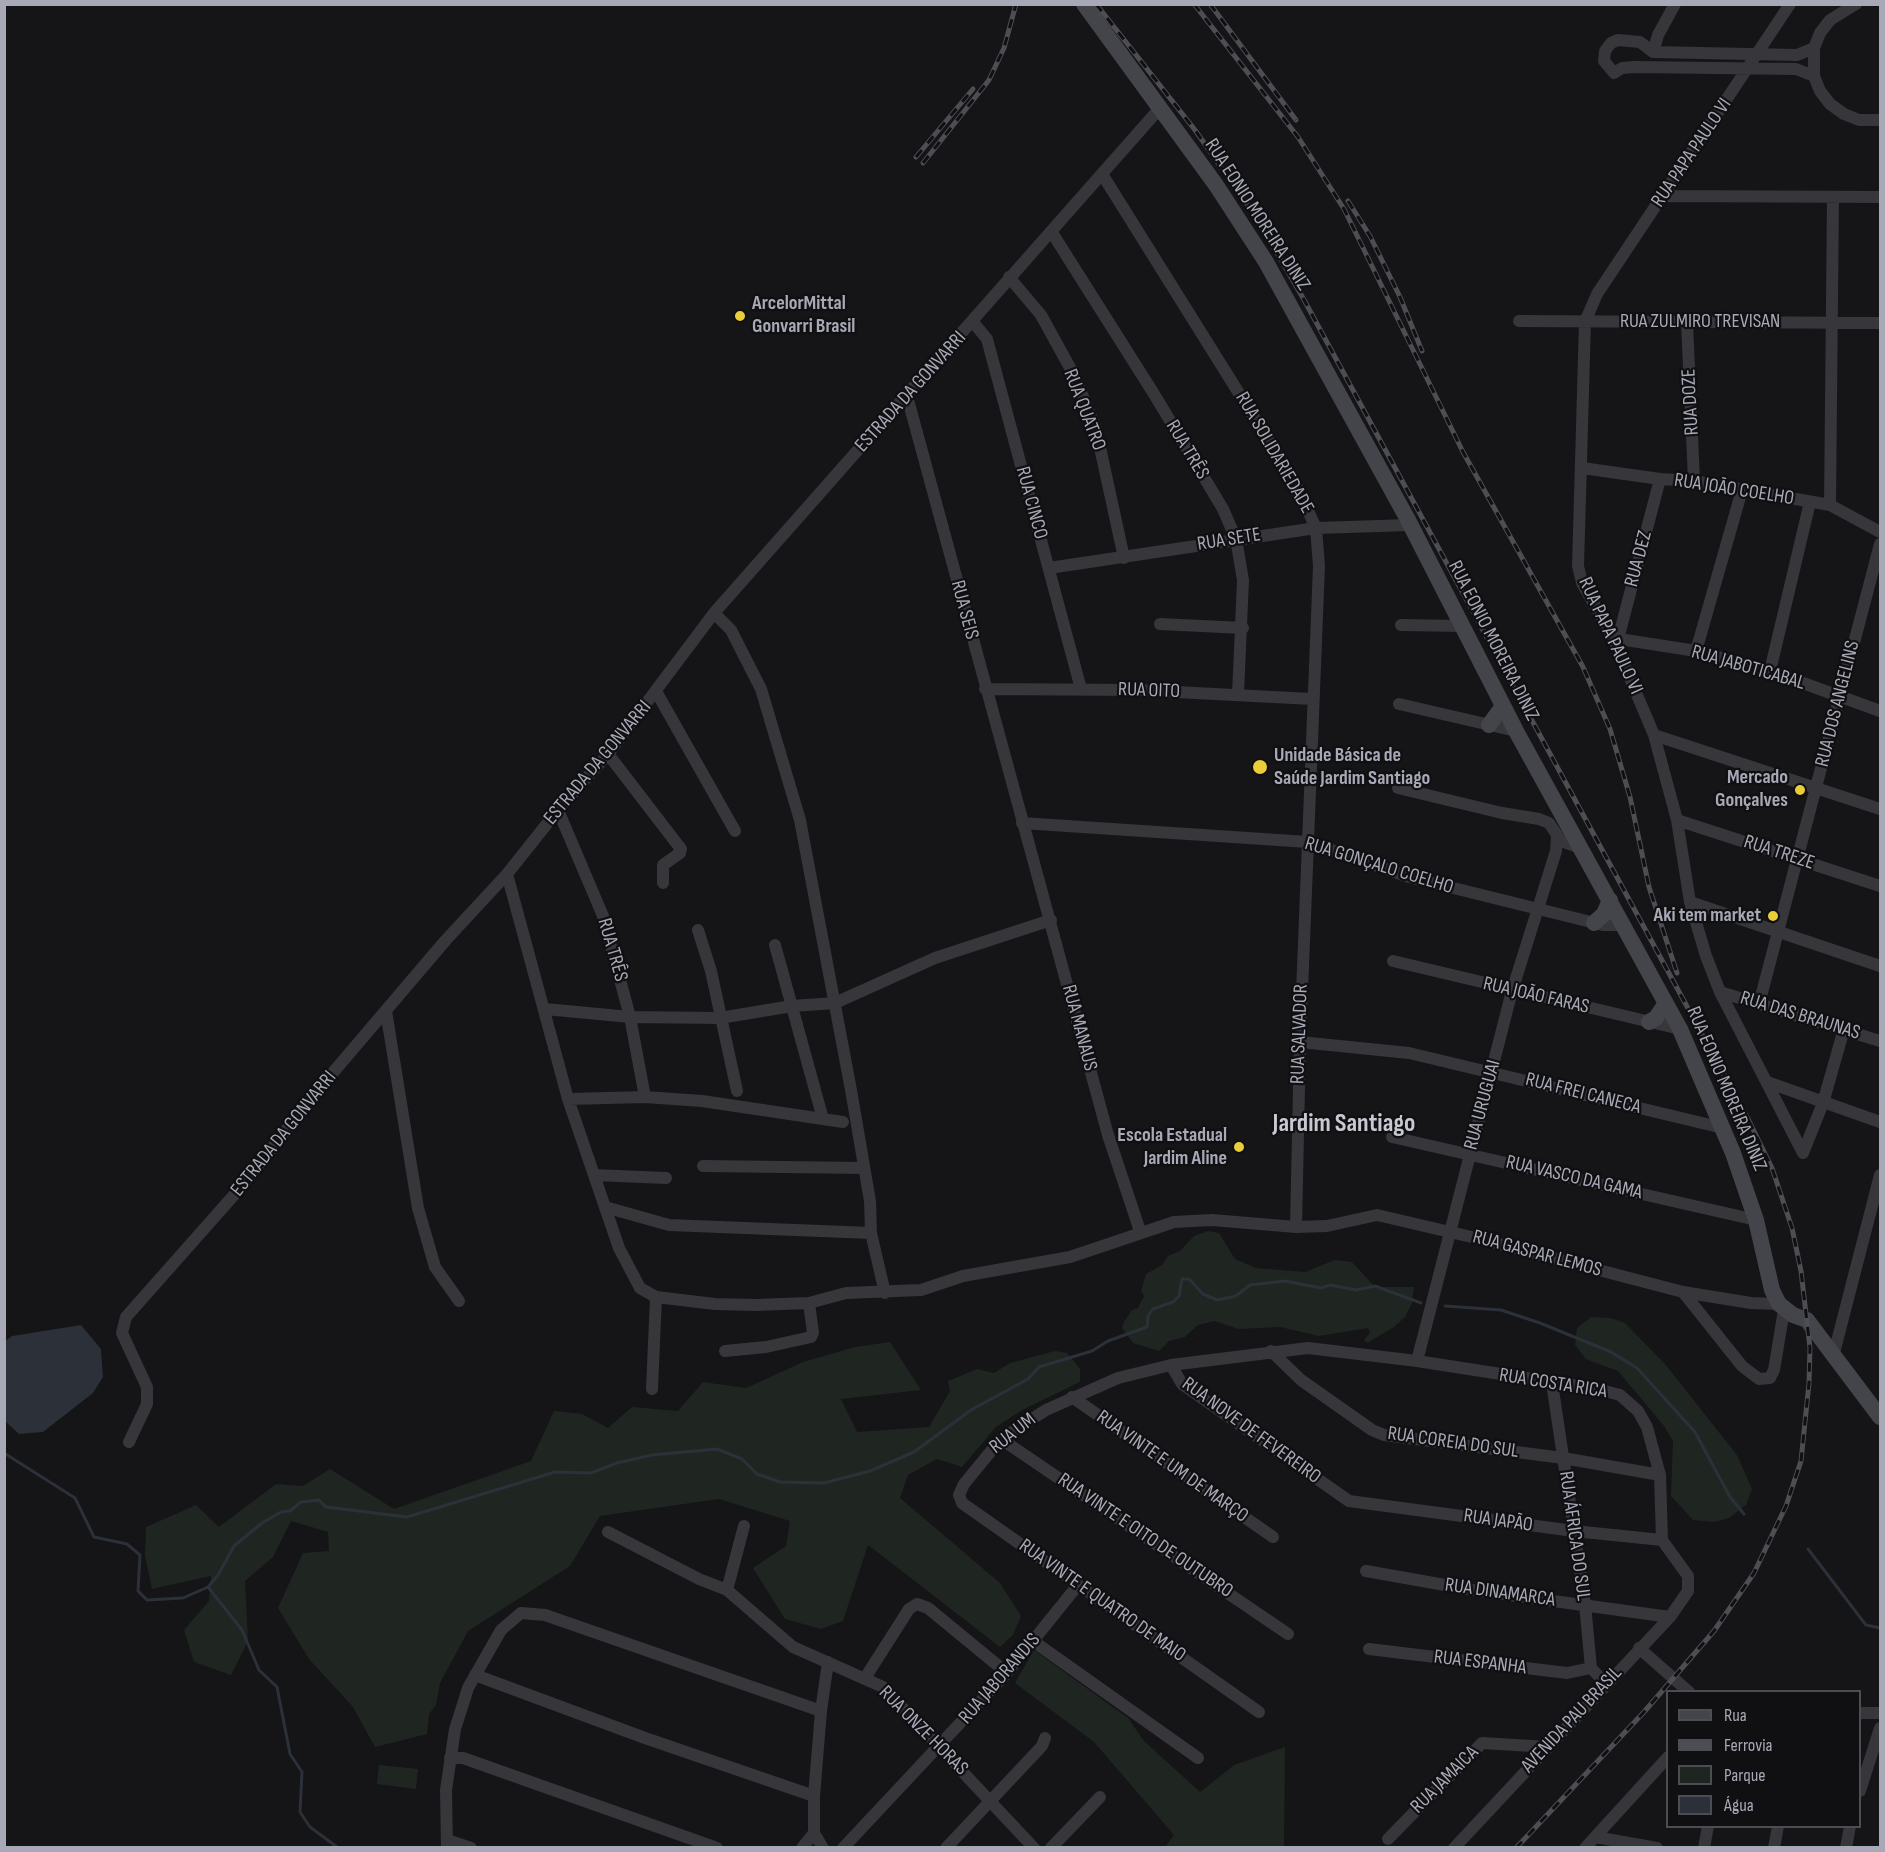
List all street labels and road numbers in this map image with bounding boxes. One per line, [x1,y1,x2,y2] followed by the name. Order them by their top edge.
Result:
[1647,94,1737,212] street label: RUA PAPA PAULO VI
[1199,135,1315,295] street label: RUA EONIO MOREIRA DINIZ
[1620,310,1780,334] street label: RUA ZULMIRO TREVISAN
[850,327,972,457] street label: ESTRADA DA GONVARRI
[1058,366,1110,454] street label: RUA QUATRO
[1677,368,1705,436] street label: RUA DOZE
[1230,388,1318,518] street label: RUA SOLIDARIEDADE
[1160,416,1214,484] street label: RUA TRÊS
[1010,464,1052,542] street label: RUA CINCO
[1672,469,1796,511] street label: RUA JOÃO COELHO
[1196,523,1262,557] street label: RUA SETE
[1620,528,1658,590] street label: RUA DEZ
[1442,557,1544,725] street label: RUA EONIO MOREIRA DINIZ
[1572,574,1648,698] street label: RUA PAPA PAULO VI
[945,578,983,642] street label: RUA SEIS
[1811,638,1865,770] street label: RUA DOS ANGELINS
[1688,640,1808,696] street label: RUA JABOTICABAL
[1118,678,1180,704] street label: RUA OITO
[539,696,657,830] street label: ESTRADA DA GONVARRI
[1741,830,1817,876] street label: RUA TREZE
[1302,832,1456,900] street label: RUA GONÇALO COELHO
[592,916,632,984] street label: RUA TRÊS
[1481,972,1591,1020] street label: RUA JOÃO FARAS
[1056,982,1102,1074] street label: RUA MANAUS
[1286,984,1314,1084] street label: RUA SALVADOR
[1737,986,1863,1046] street label: RUA DAS BRAUNAS
[1681,1003,1771,1175] street label: RUA EONIO MOREIRA DINIZ
[1460,1058,1506,1152] street label: RUA URUGUAI
[226,1066,342,1202] street label: ESTRADA DA GONVARRI
[1523,1068,1643,1120] street label: RUA FREI CANECA
[1504,1151,1644,1205] street label: RUA VASCO DA GAMA
[1470,1225,1604,1283] street label: RUA GASPAR LEMOS
[1497,1364,1609,1404] street label: RUA COSTA RICA
[1177,1372,1325,1490] street label: RUA NOVE DE FEVEREIRO
[1091,1406,1253,1528] street label: RUA VINTE E UM DE MARÇO
[985,1408,1041,1460] street label: RUA UM
[1386,1422,1520,1464] street label: RUA COREIA DO SUL
[1053,1468,1237,1604] street label: RUA VINTE E OITO DE OUTUBRO
[1553,1470,1595,1602] street label: RUA ÁFRICA DO SUL
[1462,1504,1534,1538] street label: RUA JAPÃO
[1014,1534,1190,1668] street label: RUA VINTE E QUATRO DE MAIO
[1443,1573,1557,1613] street label: RUA DINAMARCA
[954,1629,1046,1729] street label: RUA JABORANDIS
[1432,1645,1528,1681] street label: RUA ESPANHA
[1517,1662,1627,1778] street label: AVENIDA PAU BRASIL
[873,1681,973,1781] street label: RUA ONZE HORAS
[1406,1741,1484,1819] street label: RUA JAMAICA

